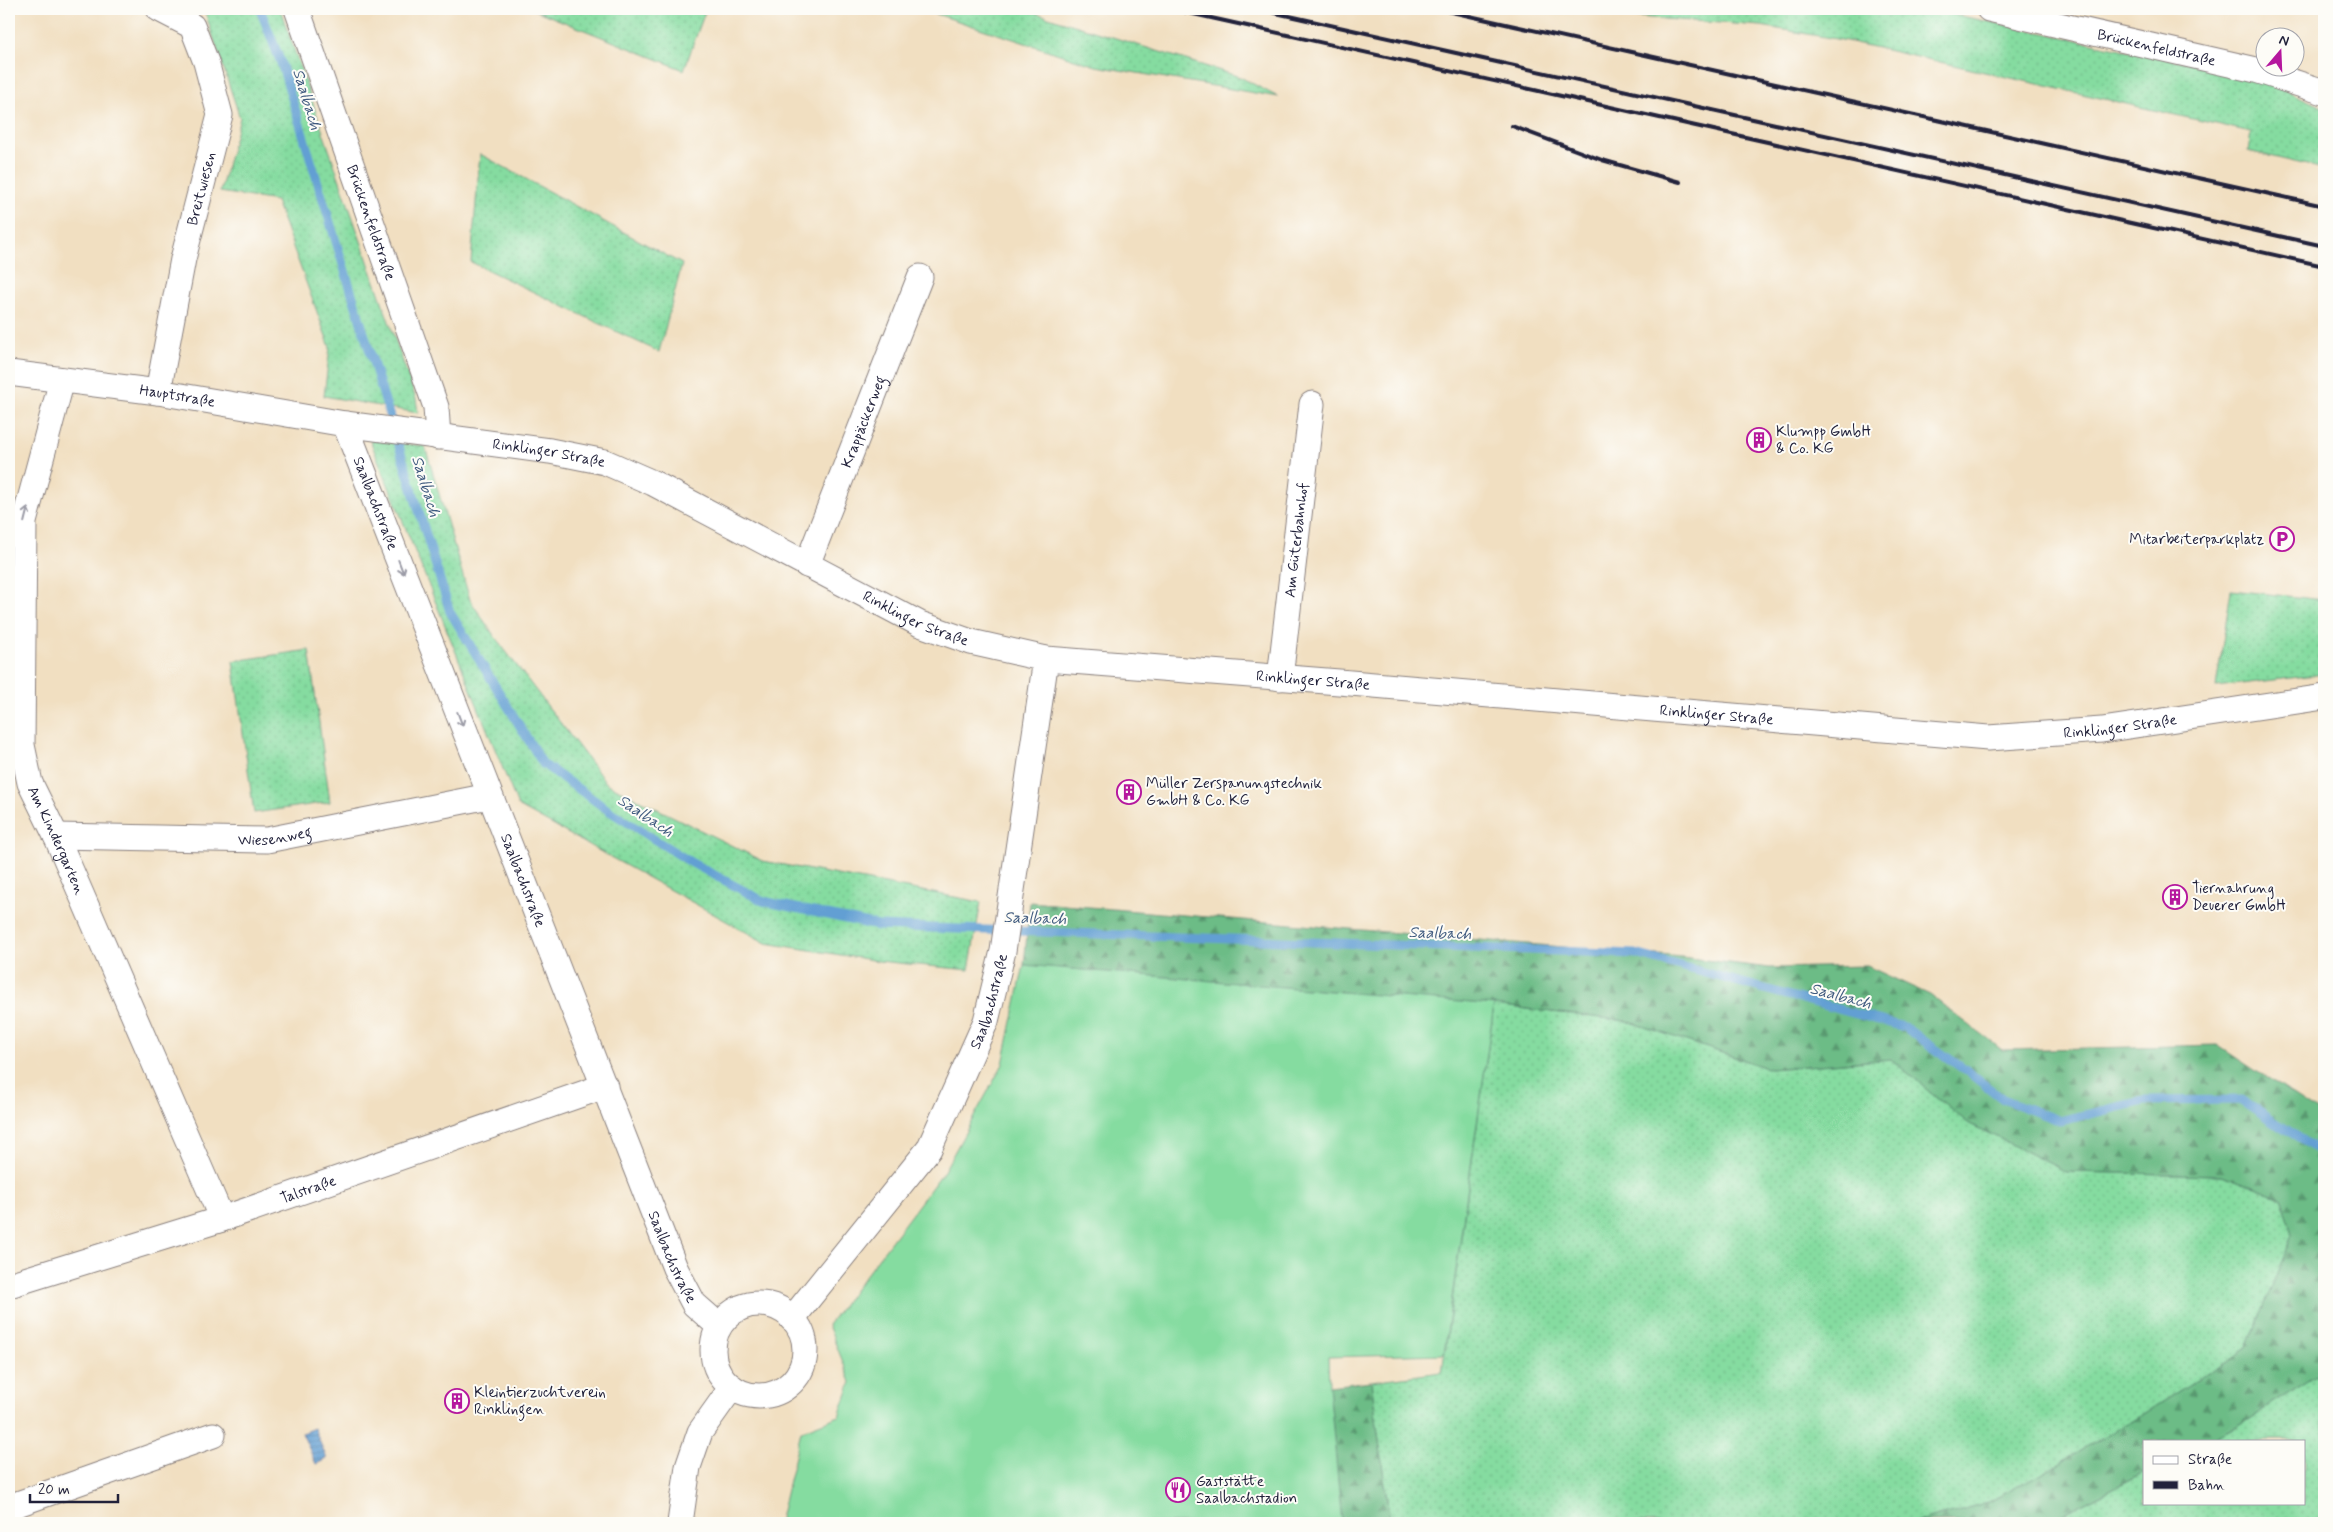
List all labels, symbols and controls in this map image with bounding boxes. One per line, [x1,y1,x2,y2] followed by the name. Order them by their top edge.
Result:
[2095,25,2218,72] street label: Brückenfeldstraße
[2256,28,2306,78] north arrow
[2277,31,2291,51] text: N
[287,66,326,133] water label: Saalbach
[183,150,221,228] street label: Breitwiesen
[341,162,400,283] street label: Brückenfeldstraße
[837,373,892,471] street label: Krappäckerweg
[138,381,217,413] street label: Hauptstraße
[1776,422,1871,459] place label: Klumpp GmbH & Co. KG
[1746,427,1772,453] building icon: Klumpp GmbH & Co. KG
[491,435,607,473] street label: Rinklinger Straße
[406,453,445,520] water label: Saalbach
[348,454,402,553] street label: Saalbachstraße
[1280,481,1314,599] street label: Am Güterbahnhof
[22,507,31,523] one-way arrow
[2269,526,2295,552] parking icon: Mitarbeiterparkplatz
[2129,530,2264,550] place label: Mitarbeiterparkplatz
[397,559,406,574] one-way arrow
[859,587,971,651] street label: Rinklinger Straße
[1255,667,1371,696] street label: Rinklinger Straße
[1659,701,1774,730] street label: Rinklinger Straße
[2063,710,2178,744] street label: Rinklinger Straße
[455,711,465,726] one-way arrow
[1146,774,1322,811] place label: Müller Zerspanungstechnik GmbH & Co. KG
[1116,779,1142,805] building icon: Müller Zerspanungstechnik GmbH & Co. KG
[22,783,89,898] street label: Am Kindergarten
[613,790,677,843] water label: Saalbach
[238,822,314,851] street label: Wiesenweg
[495,831,550,930] street label: Saalbachstraße
[2192,879,2286,916] place label: Tiernahrung Deuerer GmbH
[2162,884,2188,910] building icon: Tiernahrung Deuerer GmbH
[1003,907,1067,930] water label: Saalbach
[1408,922,1472,945] water label: Saalbach
[966,952,1013,1053] street label: Saalbachstraße
[1808,978,1874,1015] water label: Saalbach
[278,1171,339,1209] street label: Talstraße
[643,1208,701,1307] street label: Saalbachstraße
[474,1383,606,1421] place label: Kleintierzuchtverein Rinklingen
[444,1388,470,1414] building icon: Kleintierzuchtverein Rinklingen
[2143,1440,2306,1504] legend
[2188,1450,2232,1470] text: Straße
[30,1472,118,1504] scale bar
[1196,1472,1297,1509] place label: Gaststätte Saalbachstadion
[2188,1476,2225,1496] text: Bahn
[1165,1477,1191,1503] restaurant icon: Gaststätte Saalbachstadion
[38,1480,70,1500] text: 20 m

